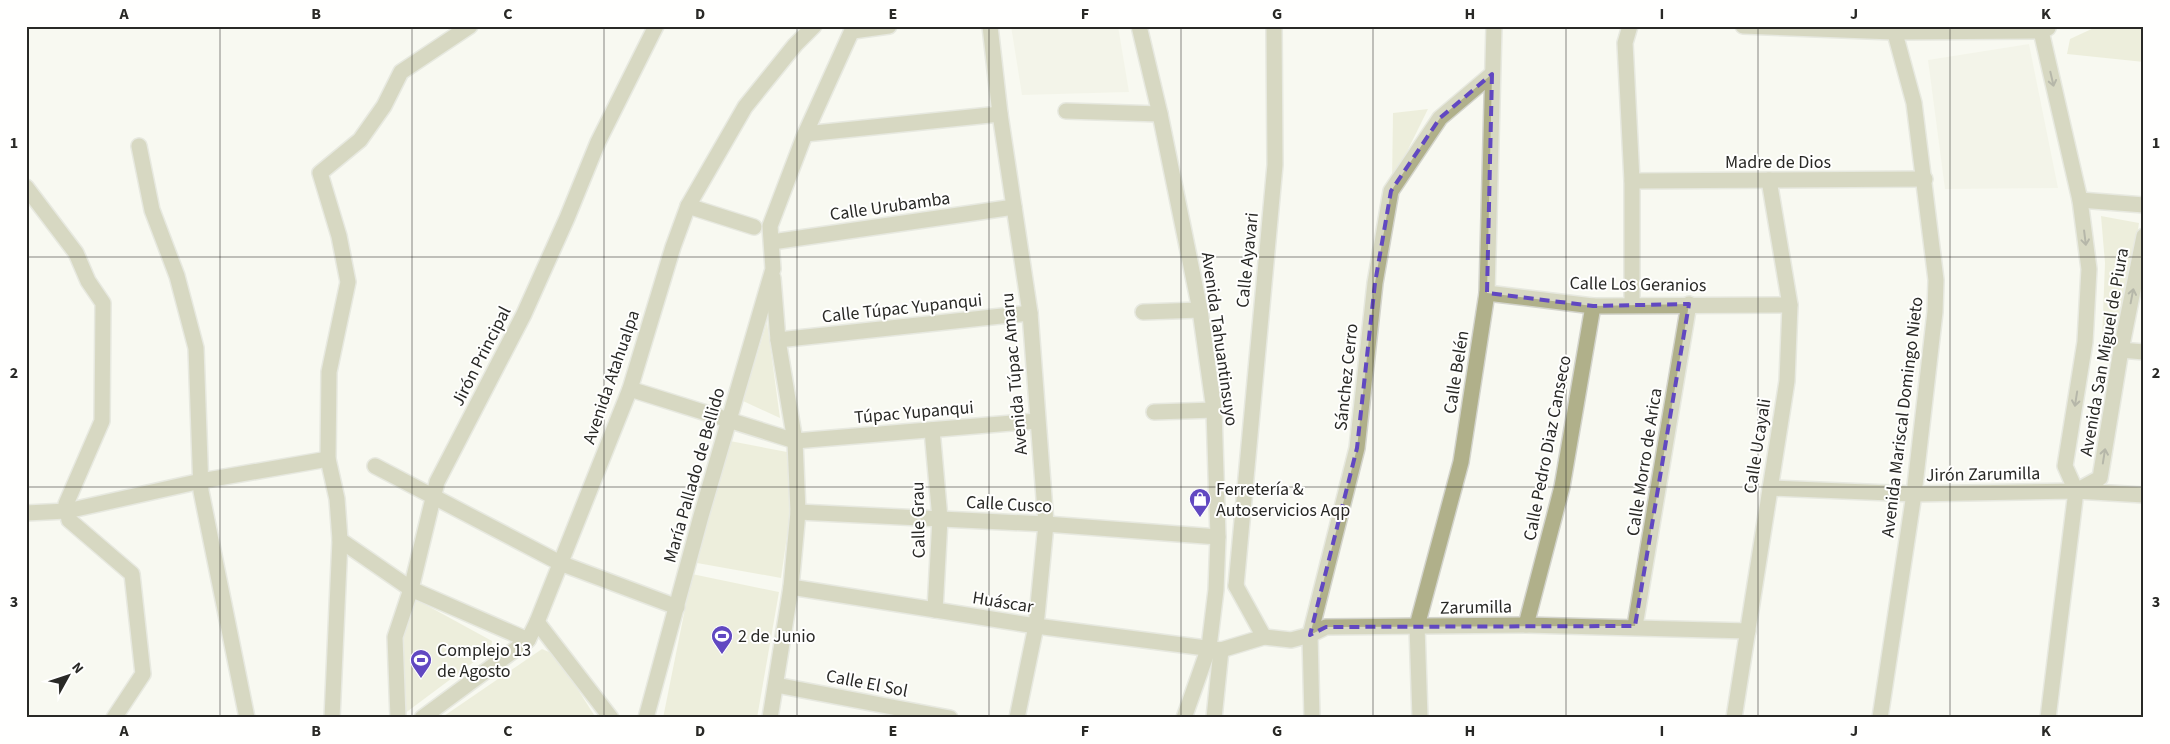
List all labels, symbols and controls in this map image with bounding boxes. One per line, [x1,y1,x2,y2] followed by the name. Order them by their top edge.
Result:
[118,3,129,25] text: A
[311,3,321,25] text: B
[503,3,513,25] text: C
[695,3,705,25] text: D
[889,3,897,25] text: E
[1081,3,1089,25] text: F
[1272,3,1282,25] text: G
[1465,3,1475,25] text: H
[1660,3,1664,25] text: I
[1850,3,1858,25] text: J
[2041,3,2051,25] text: K
[2048,70,2057,86] one-way arrow
[10,132,18,154] text: 1
[2152,132,2160,154] text: 1
[1725,150,1831,175] street label: Madre de Dios
[828,186,952,227] street label: Calle Urubamba
[1230,211,1265,309] street label: Calle Ayavari
[2080,229,2090,245] one-way arrow
[2074,246,2135,458] street label: Avenida San Miguel de Piura
[1195,250,1244,428] street label: Avenida Tahuantinsuyo
[1569,271,1707,298] street label: Calle Los Geranios
[821,288,983,329] street label: Calle Túpac Yupanqui
[2128,289,2137,305] one-way arrow
[995,292,1034,456] street label: Avenida Túpac Amaru
[1875,295,1930,539] street label: Avenida Mariscal Domingo Nieto
[446,302,517,410] street label: Jirón Principal
[577,307,646,448] street label: Avenida Atahualpa
[1328,322,1365,432] street label: Sánchez Cerro
[1438,329,1475,415] street label: Calle Belén
[1517,353,1578,543] street label: Calle Pedro Diaz Canseco
[10,362,18,384] text: 2
[2152,362,2160,384] text: 2
[658,385,731,566] street label: María Pallado de Bellido
[1620,386,1669,538] street label: Calle Morro de Arica
[2070,391,2080,407] one-way arrow
[853,395,975,430] street label: Túpac Yupanqui
[1738,397,1777,495] street label: Calle Ucayali
[2099,449,2109,465] one-way arrow
[1926,461,2040,488] street label: Jirón Zarumilla
[1216,477,1350,523] place label: Ferretería & Autoservicios Aqp
[905,481,932,559] street label: Calle Grau
[1188,487,1212,518] shop icon: Ferretería & Autoservicios Aqp
[965,490,1053,519] street label: Calle Cusco
[971,585,1036,620] street label: Huáscar
[10,591,18,613] text: 3
[2152,591,2160,613] text: 3
[1440,594,1512,621] street label: Zarumilla
[710,624,734,655] sports icon: 2 de Junio
[738,624,816,649] place label: 2 de Junio
[437,638,531,684] place label: Complejo 13 de Agosto
[409,648,433,679] sports icon: Complejo 13 de Agosto
[42,652,92,702] north arrow
[67,658,88,678] text: N
[824,663,910,704] street label: Calle El Sol
[118,720,129,742] text: A
[311,720,321,742] text: B
[503,720,513,742] text: C
[695,720,705,742] text: D
[889,720,897,742] text: E
[1081,720,1089,742] text: F
[1272,720,1282,742] text: G
[1465,720,1475,742] text: H
[1660,720,1664,742] text: I
[1850,720,1858,742] text: J
[2041,720,2051,742] text: K

